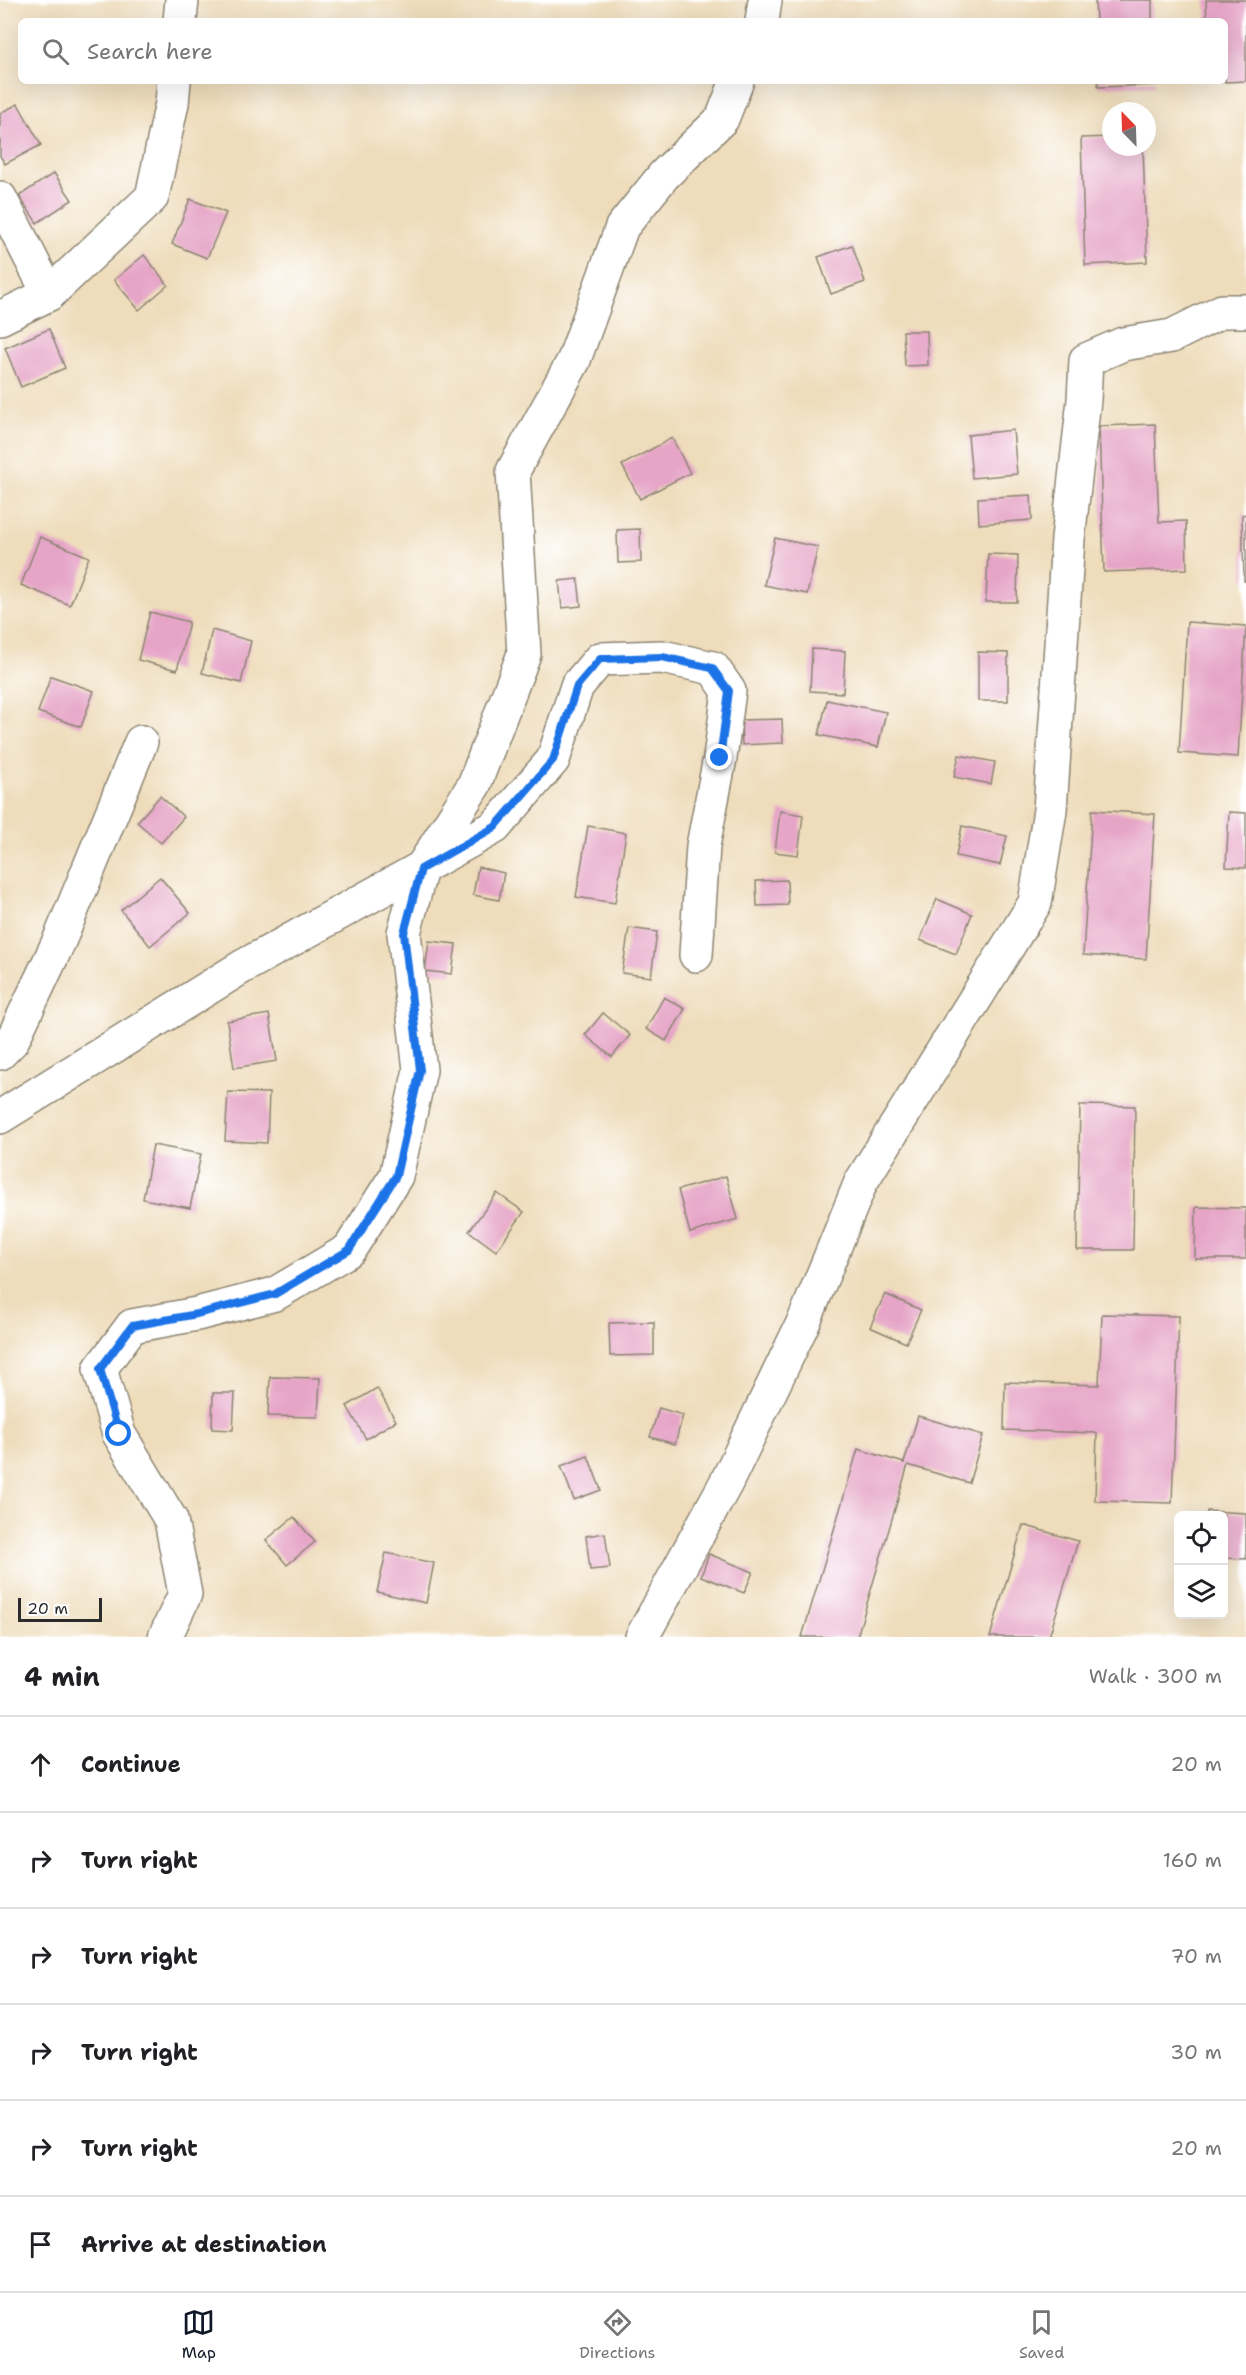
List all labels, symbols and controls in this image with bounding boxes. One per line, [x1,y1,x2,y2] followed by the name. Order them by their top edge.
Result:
[18,18,1228,84] search box
[39,35,72,68] icon: search
[87,37,213,66] text: Search here
[1102,102,1156,156] north arrow
[706,744,732,770] route end
[105,1420,131,1446] route start
[1174,1511,1228,1619] map controls
[1174,1511,1228,1565] button: locate
[1174,1565,1228,1619] button: layers
[18,1595,102,1622] scale bar
[27,1598,68,1619] text: 20 m
[24,1659,100,1694] text: 4 min
[1089,1663,1222,1689] text: Walk · 300 m
[24,1748,57,1781] icon: ahead
[81,1750,181,1779] text: Continue
[1171,1751,1222,1777] text: 20 m
[24,1844,57,1877] icon: right
[81,1846,198,1875] text: Turn right
[1163,1847,1222,1873] text: 160 m
[24,1940,57,1973] icon: right
[81,1942,198,1971] text: Turn right
[1170,1943,1222,1969] text: 70 m
[24,2036,57,2069] icon: right
[81,2038,198,2067] text: Turn right
[1170,2039,1222,2065] text: 30 m
[24,2132,57,2165] icon: right
[81,2134,198,2163] text: Turn right
[1171,2135,1222,2161] text: 20 m
[24,2228,57,2261] icon: arrive
[81,2230,327,2259] text: Arrive at destination
[182,2306,216,2363] tab: Map
[579,2306,656,2363] tab: Directions
[1019,2306,1064,2363] tab: Saved

